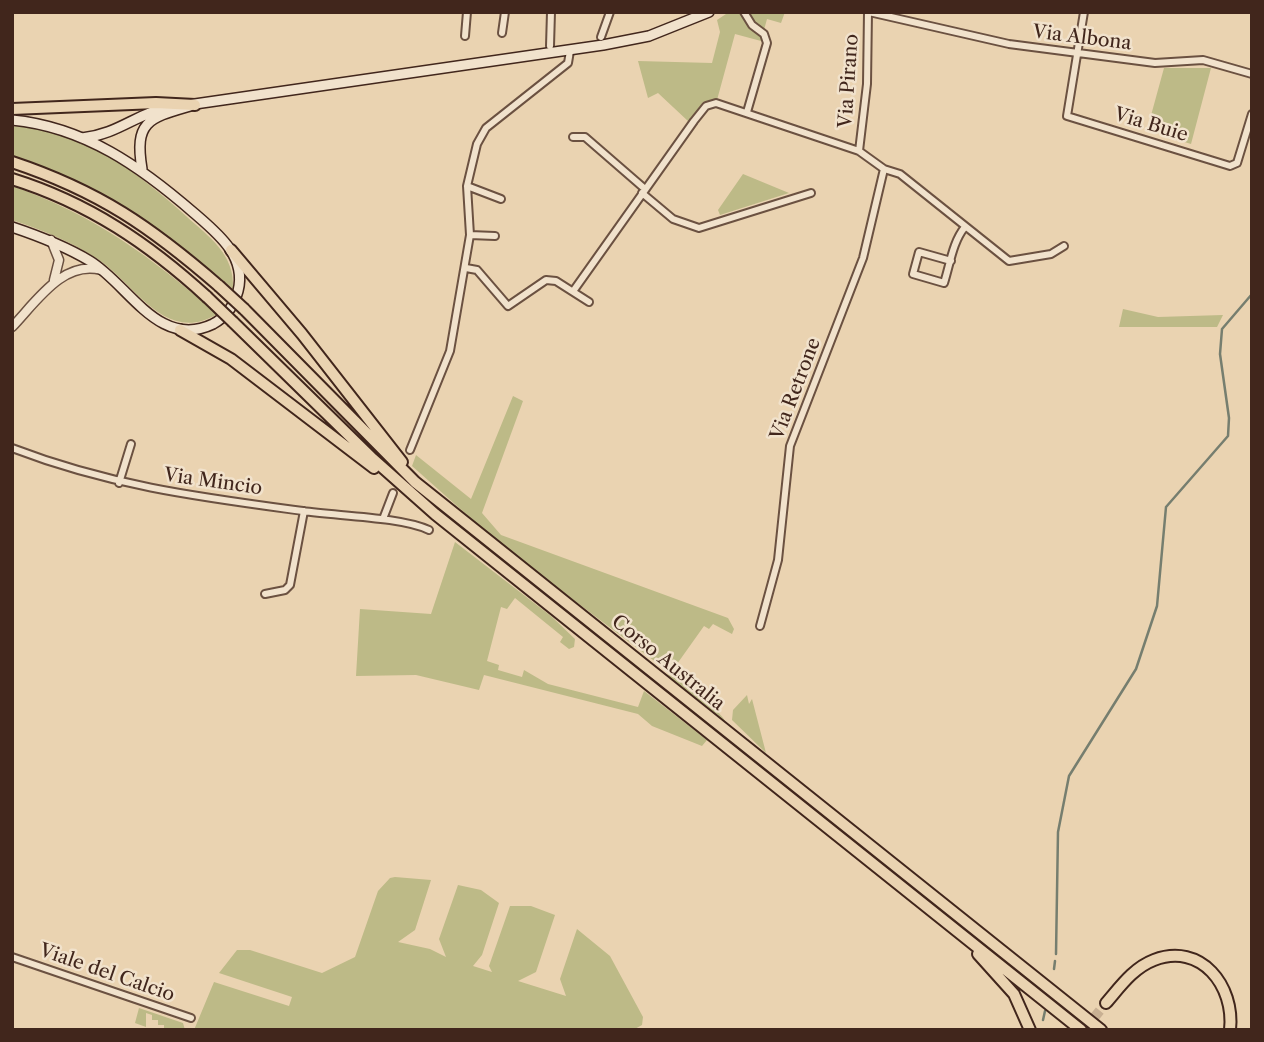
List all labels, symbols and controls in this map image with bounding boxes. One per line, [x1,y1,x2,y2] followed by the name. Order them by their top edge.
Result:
[1031,21,1133,55] street label: Via Albona
[834,33,864,129] street label: Via Pirano
[1111,103,1191,147] street label: Via Buie
[766,335,826,443] street label: Via Retrone
[162,464,264,500] street label: Via Mincio
[607,610,729,716] street label: Corso Australia
[36,939,178,1007] street label: Viale del Calcio

